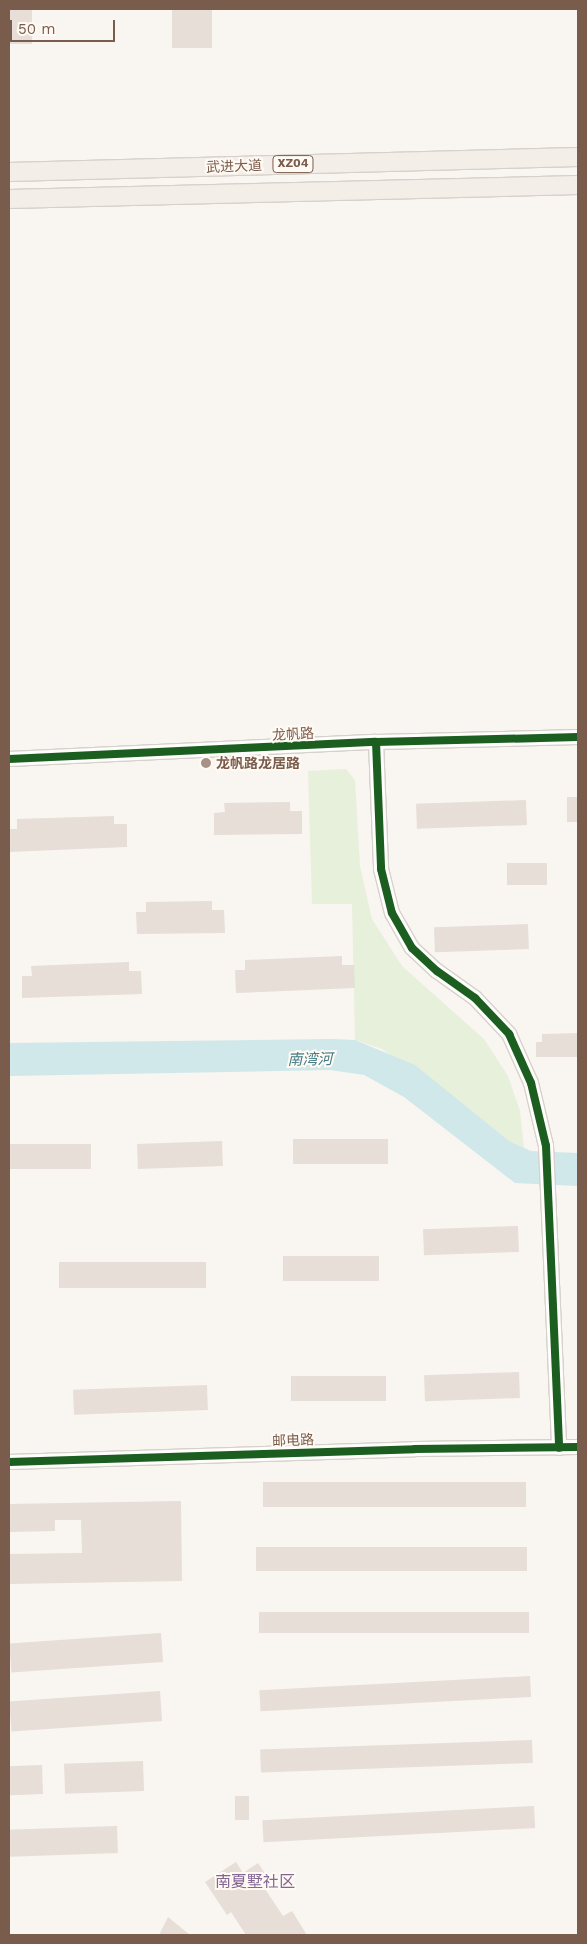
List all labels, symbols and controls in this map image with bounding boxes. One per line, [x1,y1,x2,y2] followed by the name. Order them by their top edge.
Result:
[12,10,118,42] scale bar
[18,20,55,38] text: 50 m
[272,154,314,173] road number: XZ04
[206,157,262,175] street label: 武进大道
[272,725,314,743] street label: 龙帆路
[216,755,300,771] place label: 龙帆路龙居路
[200,757,212,769] marker: 龙帆路龙居路
[287,1051,333,1069] water label: 南湾河
[272,1431,314,1449] street label: 邮电路
[215,1872,295,1892] district label: 南夏墅社区

